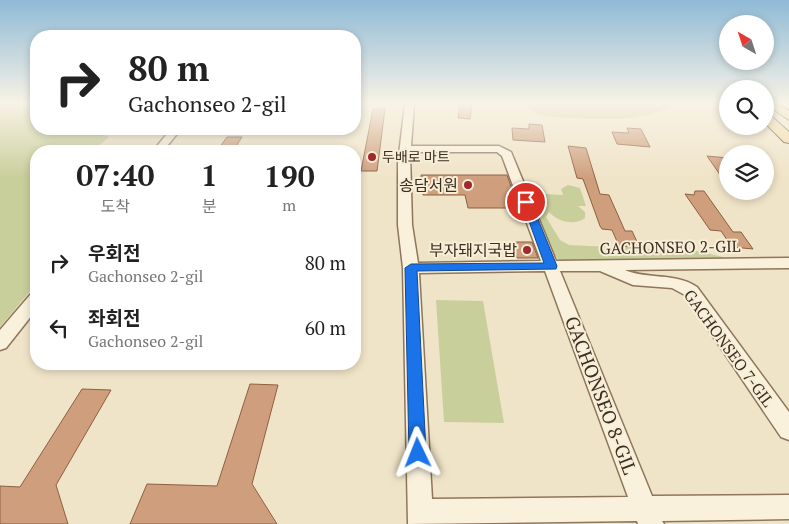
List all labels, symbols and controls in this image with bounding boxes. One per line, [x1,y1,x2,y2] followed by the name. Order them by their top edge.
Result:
[719,15,774,70] north arrow
[719,15,774,200] map controls
[128,45,209,91] text: 80 m
[45,50,110,115] icon: right
[719,80,774,135] button: search
[128,89,287,118] text: Gachonseo 2-gil
[719,145,774,200] button: layers
[382,147,450,166] place label: 두배로 마트
[366,151,378,163] marker: 두배로 마트
[76,155,154,195] text: 07:40
[201,155,218,195] text: 1
[264,156,315,196] text: 190
[399,174,458,196] place label: 송담서원
[462,179,474,191] marker: 송담서원
[505,181,547,223] pin
[512,188,540,216] icon: arrive
[282,194,296,216] text: m
[101,195,130,217] text: 도착
[202,195,216,217] text: 분
[599,235,741,259] street label: GACHONSEO 2-GIL
[429,239,517,261] place label: 부자돼지국밥
[88,240,140,265] text: 우회전
[521,244,533,256] marker: 부자돼지국밥
[45,249,73,277] icon: right
[305,250,346,275] text: 80 m
[88,265,203,287] text: Gachonseo 2-gil
[679,285,779,411] street label: GACHONSEO 7-GIL
[88,305,140,330] text: 좌회전
[560,312,643,478] street label: GACHONSEO 8-GIL
[45,314,73,342] icon: left
[305,315,346,340] text: 60 m
[88,330,203,352] text: Gachonseo 2-gil
[391,426,443,478] position arrow

